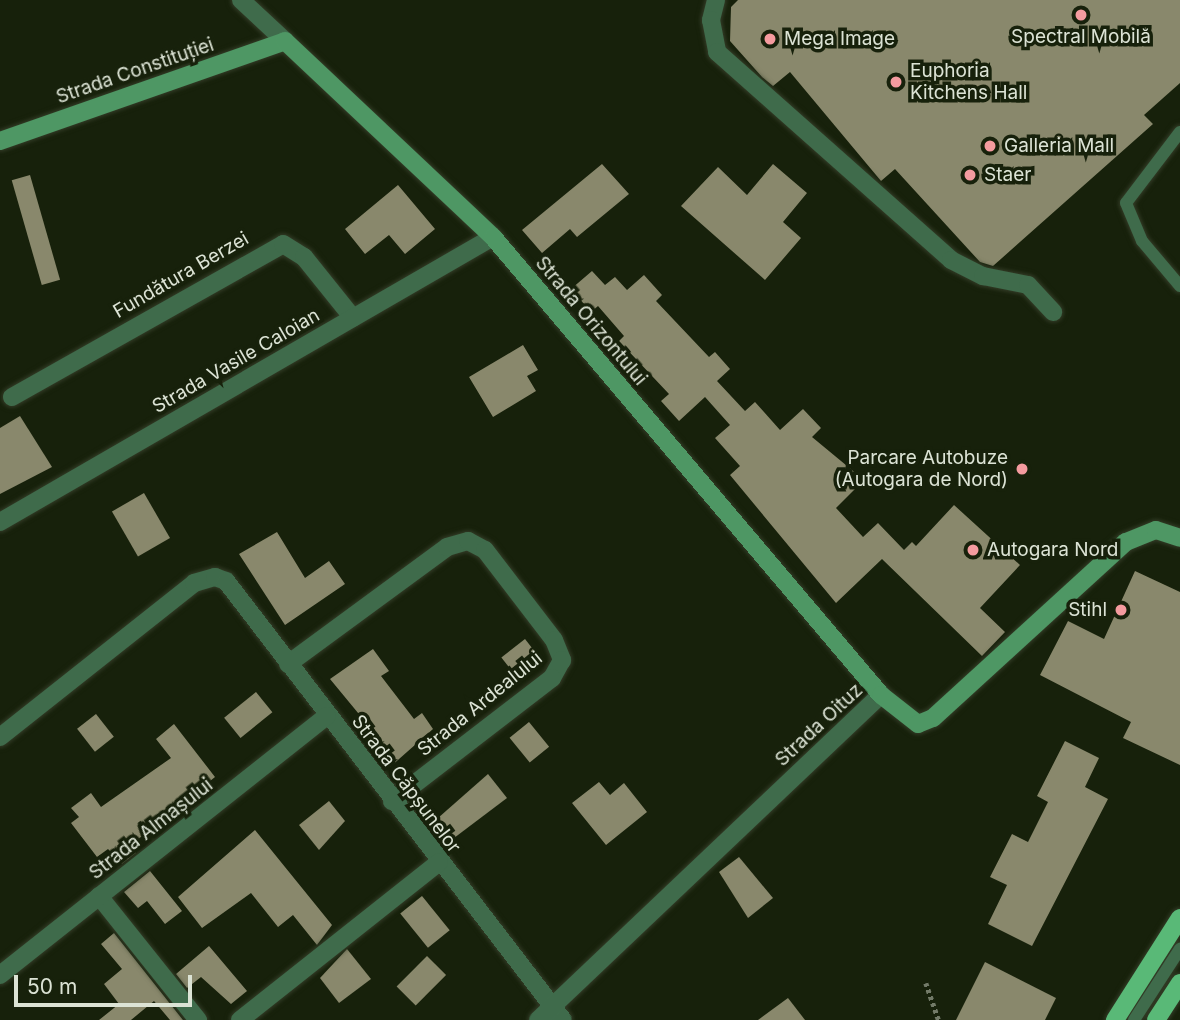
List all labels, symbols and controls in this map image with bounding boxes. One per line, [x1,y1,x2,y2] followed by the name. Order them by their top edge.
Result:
[1073,7,1089,23] marker: Spectral Mobilă
[1011,26,1151,48] place label: Spectral Mobilă
[784,28,895,50] place label: Mega Image
[762,31,778,47] marker: Mega Image
[53,33,217,109] street label: Strada Constituției
[910,60,1027,104] place label: Euphoria Kitchens Hall
[888,74,904,90] marker: Euphoria Kitchens Hall
[1004,135,1114,157] place label: Galleria Mall
[982,138,998,154] marker: Galleria Mall
[984,164,1031,186] place label: Staer
[962,167,978,183] marker: Staer
[109,227,253,323] street label: Fundătura Berzei
[530,252,652,390] street label: Strada Orizontului
[148,304,324,418] street label: Strada Vasile Caloian
[835,447,1008,491] place label: Parcare Autobuze (Autogara de Nord)
[1014,461,1030,477] marker: Parcare Autobuze (Autogara de Nord)
[987,539,1118,561] place label: Autogara Nord
[965,542,981,558] marker: Autogara Nord
[1068,599,1107,621] place label: Stihl
[1113,602,1129,618] marker: Stihl
[413,647,547,761] street label: Strada Ardealului
[771,679,867,771] street label: Strada Oituz
[347,711,465,857] street label: Strada Căpșunelor
[85,774,217,884] street label: Strada Almașului
[18,960,196,1004] scale bar
[27,974,77,999] text: 50 m

